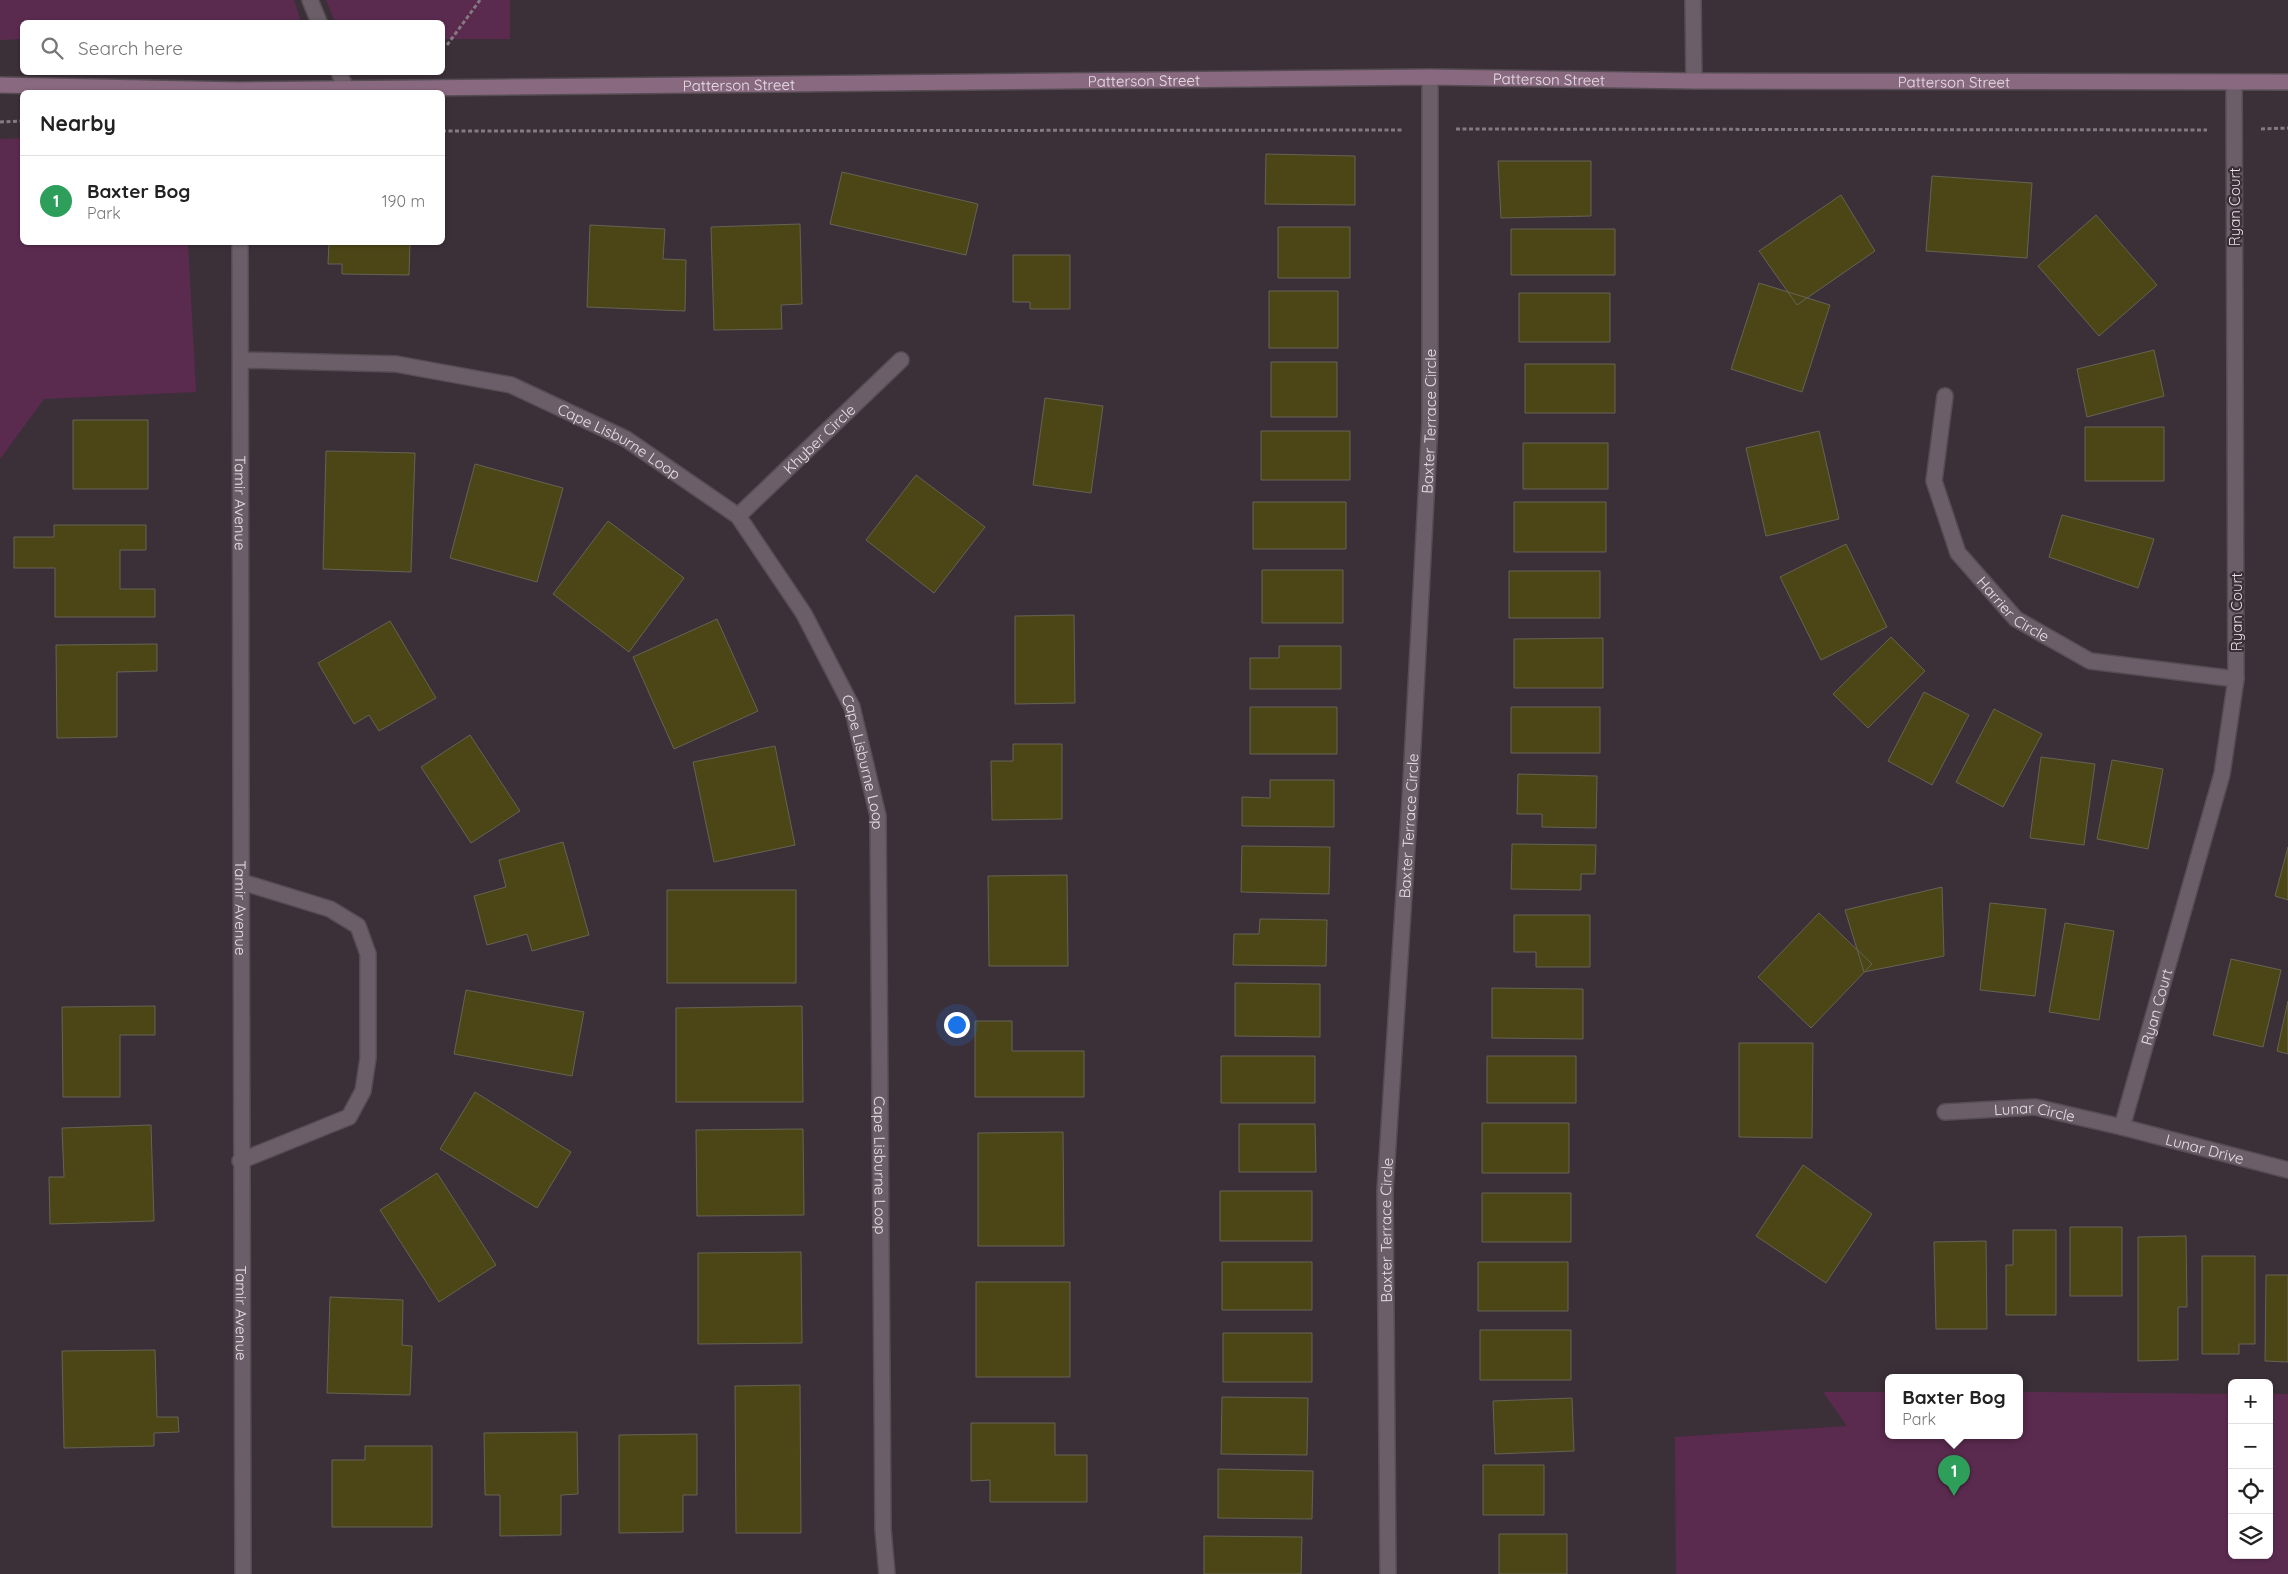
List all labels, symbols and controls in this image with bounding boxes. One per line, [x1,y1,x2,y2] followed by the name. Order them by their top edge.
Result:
[20,20,445,75] search box
[38,34,66,62] icon: search
[78,36,183,60] text: Search here
[1493,68,1605,89] street label: Patterson Street
[1088,70,1200,90] street label: Patterson Street
[1898,72,2010,91] street label: Patterson Street
[683,74,795,95] street label: Patterson Street
[40,110,116,136] text: Nearby
[2225,168,2244,246] street label: Ryan Court
[87,179,190,203] text: Baxter Bog
[53,191,59,211] text: 1
[382,191,425,211] text: 190 m
[87,203,121,223] text: Park
[1417,349,1440,494] street label: Baxter Terrace Circle
[555,399,684,483] street label: Cape Lisburne Loop
[779,400,859,477] street label: Khyber Circle
[231,456,250,550] street label: Tamir Avenue
[1973,572,2053,646] street label: Harrier Circle
[2227,573,2246,651] street label: Ryan Court
[838,691,888,830] street label: Cape Lisburne Loop
[1394,753,1422,899] street label: Baxter Terrace Circle
[232,861,251,955] street label: Tamir Avenue
[2136,966,2176,1047] street label: Ryan Court
[944,1012,970,1038] your location
[870,1096,890,1235] street label: Cape Lisburne Loop
[1993,1097,2077,1125] street label: Lunar Circle
[2164,1129,2246,1168] street label: Lunar Drive
[1375,1157,1397,1303] street label: Baxter Terrace Circle
[232,1266,251,1360] street label: Tamir Avenue
[1885,1374,2023,1439] popup
[2228,1379,2273,1559] map controls
[2228,1379,2273,1424] button: +
[1902,1385,2006,1409] text: Baxter Bog
[1902,1409,1936,1429] text: Park
[2228,1424,2273,1469] button: −
[1938,1455,1970,1496] pin: 1
[2228,1469,2273,1514] button: locate
[2228,1514,2273,1559] button: layers

